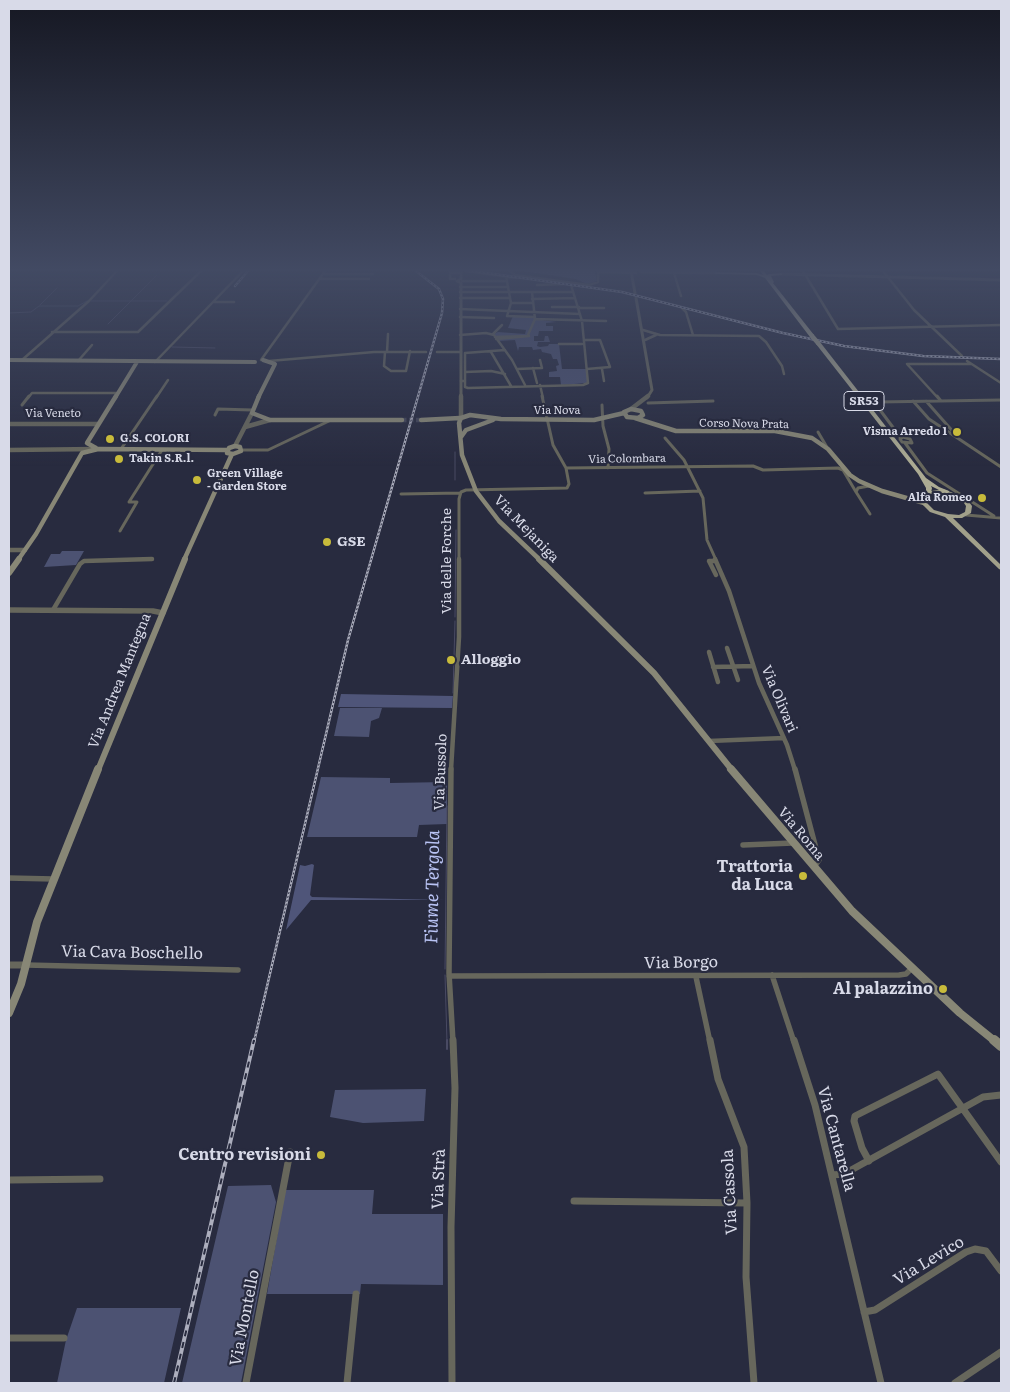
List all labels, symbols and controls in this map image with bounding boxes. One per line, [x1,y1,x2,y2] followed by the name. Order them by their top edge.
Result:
[844,392,884,411] road number: SR53
[534,404,580,418] street label: Via Nova
[25,407,81,421] street label: Via Veneto
[699,417,789,431] street label: Corso Nova Prata
[863,425,947,439] place label: Visma Arredo 1
[951,426,963,438] marker: Visma Arredo 1
[120,432,189,446] place label: G.S. COLORI
[104,433,116,445] marker: G.S. COLORI
[129,452,194,466] place label: Takin S.R.l.
[588,452,666,466] street label: Via Colombara
[113,453,125,465] marker: Takin S.R.l.
[207,467,287,493] place label: Green Village - Garden Store
[191,474,203,486] marker: Green Village - Garden Store
[908,491,972,505] place label: Alfa Romeo
[490,492,562,566] street label: Via Mejaniga
[976,492,988,504] marker: Alfa Romeo
[439,508,455,614] street label: Via delle Forche
[337,534,366,550] place label: GSE
[321,536,333,548] marker: GSE
[85,611,155,751] street label: Via Andrea Mantegna
[461,652,521,668] place label: Alloggio
[445,654,457,666] marker: Alloggio
[757,663,801,735] street label: Via Olivari
[431,733,451,811] street label: Via Bussolo
[774,804,828,864] street label: Via Roma
[421,830,445,944] water label: Fiume Tergola
[716,857,793,895] place label: Trattoria da Luca
[797,870,809,882] marker: Trattoria da Luca
[61,942,203,964] street label: Via Cava Boschello
[644,953,718,973] street label: Via Borgo
[833,979,933,999] place label: Al palazzino
[937,983,949,995] marker: Al palazzino
[813,1084,859,1194] street label: Via Cantarella
[178,1145,311,1165] place label: Centro revisioni
[428,1148,450,1210] street label: Via Strà
[315,1149,327,1161] marker: Centro revisioni
[718,1149,742,1235] street label: Via Cassola
[890,1232,968,1290] street label: Via Levico
[226,1268,264,1368] street label: Via Montello

